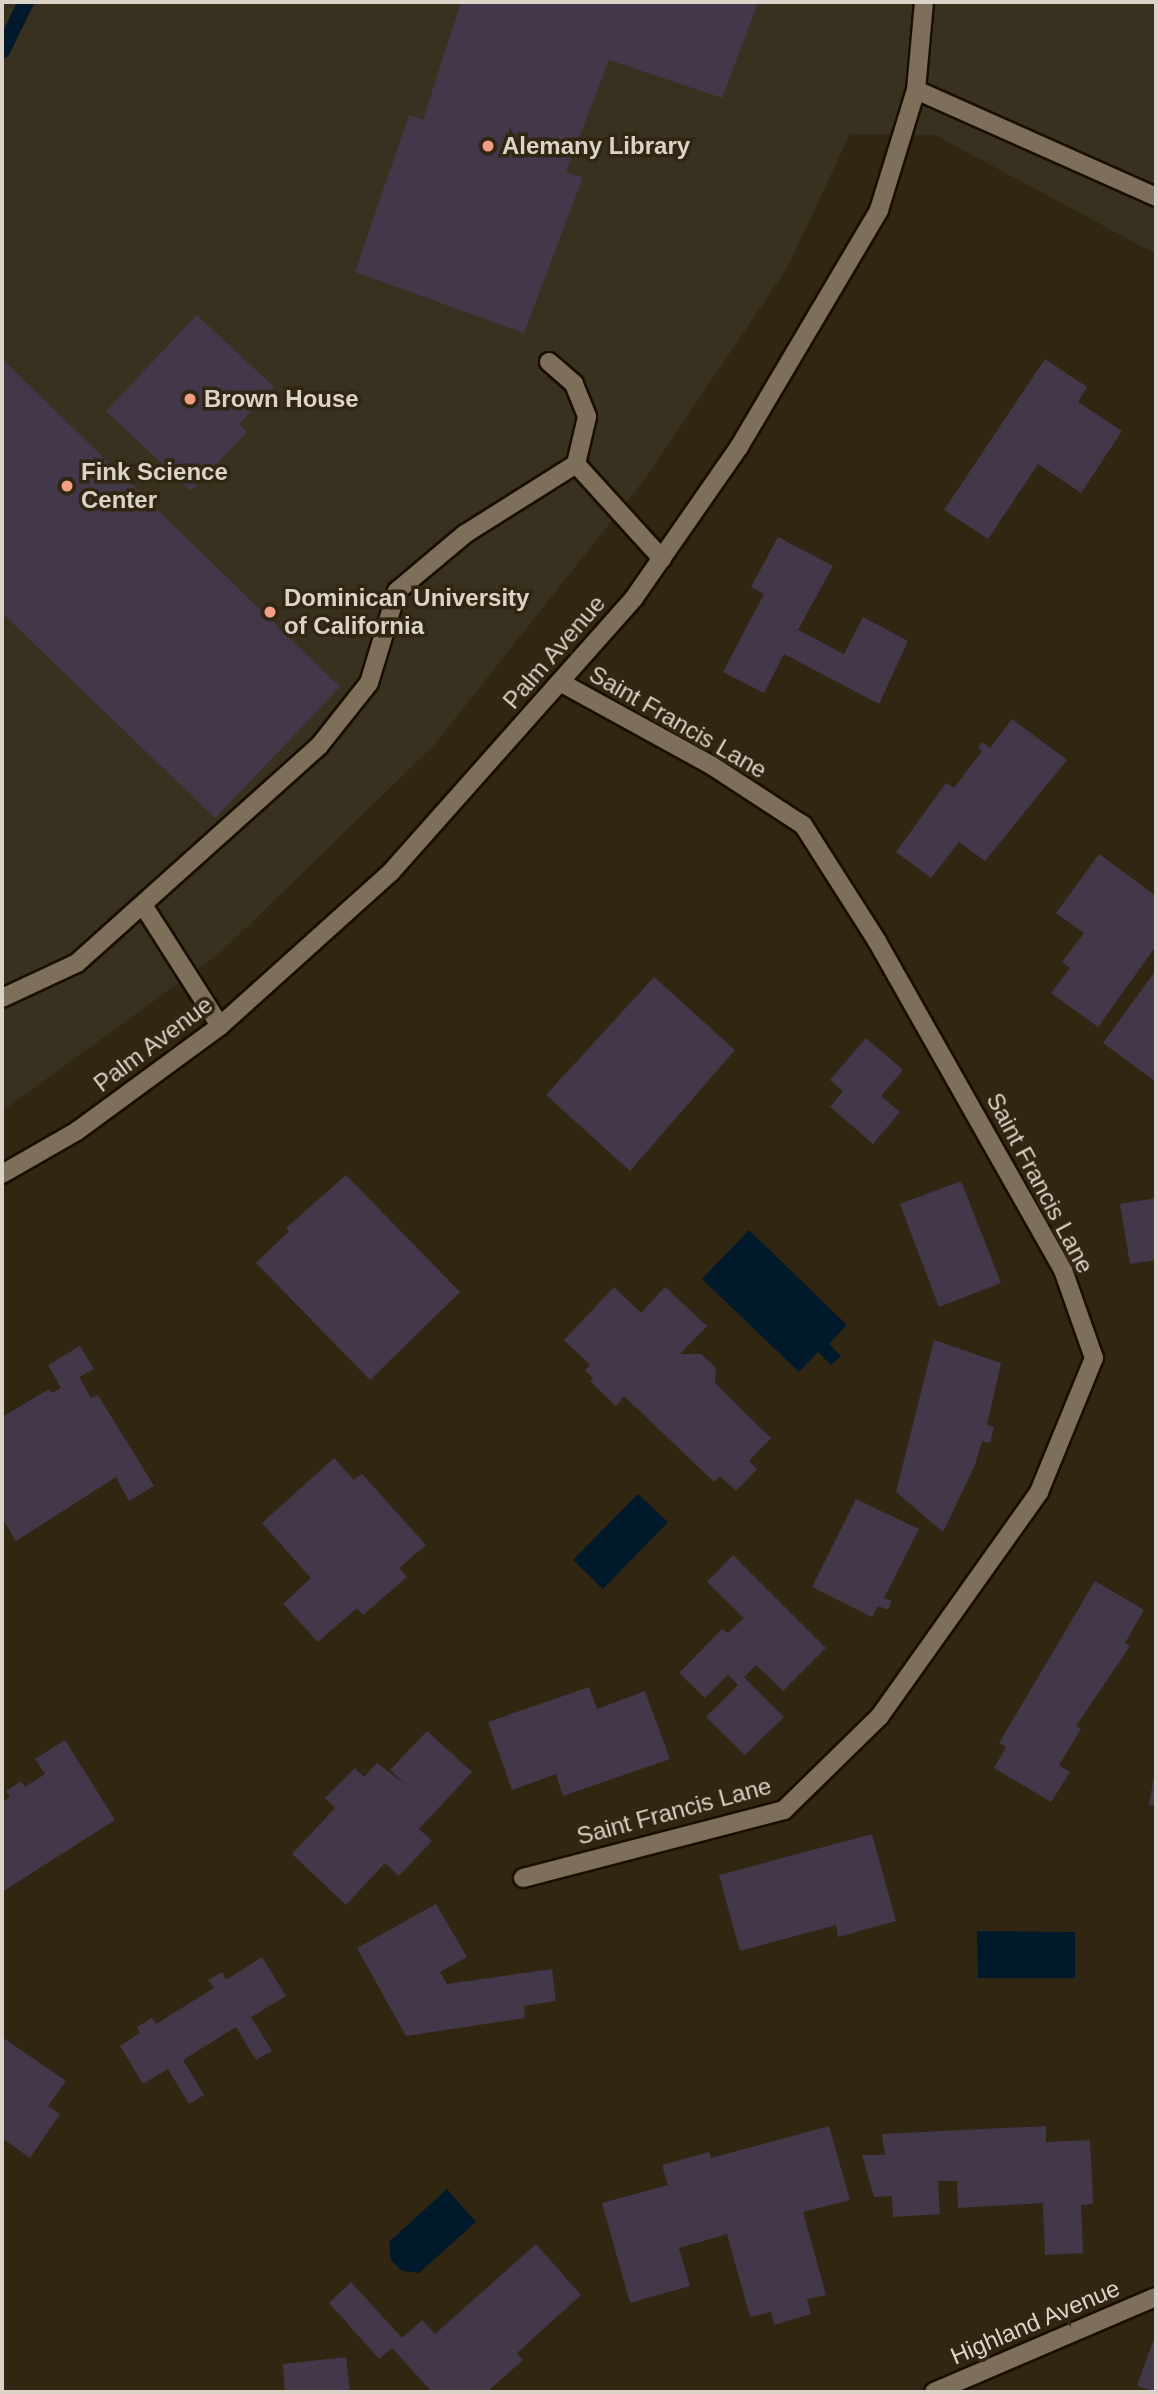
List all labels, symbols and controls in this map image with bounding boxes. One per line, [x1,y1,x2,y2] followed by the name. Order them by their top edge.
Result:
[502,132,690,160] place label: Alemany Library
[480,138,496,154] marker: Alemany Library
[204,385,359,413] place label: Brown House
[182,391,198,407] marker: Brown House
[81,458,228,514] place label: Fink Science Center
[59,478,75,494] marker: Fink Science Center
[284,584,529,640] place label: Dominican University of California
[496,589,612,715] street label: Palm Avenue
[262,604,278,620] marker: Dominican University of California
[584,660,772,784] street label: Saint Francis Lane
[88,990,218,1098] street label: Palm Avenue
[980,1088,1100,1278] street label: Saint Francis Lane
[574,1771,774,1851] street label: Saint Francis Lane
[945,2273,1125,2371] street label: Highland Avenue

